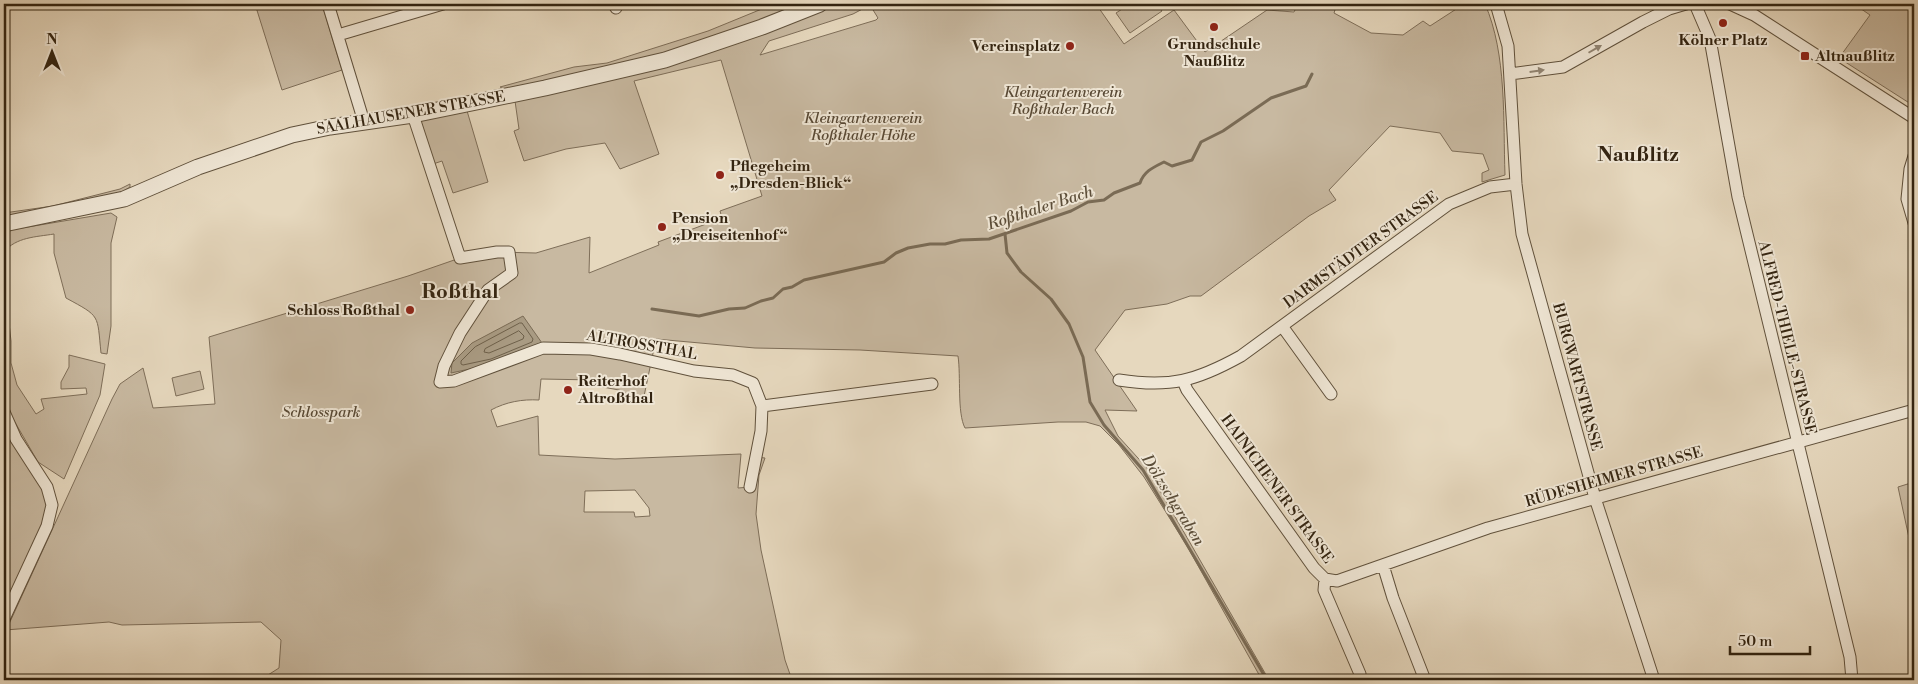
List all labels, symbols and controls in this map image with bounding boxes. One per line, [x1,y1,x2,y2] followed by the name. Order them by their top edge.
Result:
[1717,17,1729,29] marker: Kölner Platz
[1208,21,1220,33] marker: Grundschule Naußlitz
[28,28,78,78] north arrow
[46,31,58,49] text: N
[1678,31,1768,50] place label: Kölner Platz
[1167,35,1261,71] place label: Grundschule Naußlitz
[971,37,1060,56] place label: Vereinsplatz
[1064,40,1076,52] marker: Vereinsplatz
[1587,45,1602,53] one-way arrow
[1814,47,1895,66] place label: Altnaußlitz
[1799,50,1811,62] marker: Altnaußlitz
[1529,67,1545,75] one-way arrow
[1004,83,1123,119] park label: Kleingartenverein Roßthaler Bach
[315,87,507,139] street label: SAALHAUSENER STRASSE
[804,109,923,145] park label: Kleingartenverein Roßthaler Höhe
[1597,143,1679,168] district label: Naußlitz
[730,157,851,193] place label: Pflegeheim „Dresden-Blick“
[714,169,726,181] marker: Pflegeheim „Dresden-Blick“
[984,181,1096,235] water label: Roßthaler Bach
[1280,187,1442,313] street label: DARMSTÄDTER STRASSE
[672,209,788,245] place label: Pension „Dreiseitenhof“
[656,221,668,233] marker: Pension „Dreiseitenhof“
[1753,238,1820,437] street label: ALFRED-THIELE-STRASSE
[421,280,499,305] district label: Roßthal
[1548,300,1606,453] street label: BURGWARTSTRASSE
[288,301,400,320] place label: Schloss Roßthal
[404,304,416,316] marker: Schloss Roßthal
[584,326,699,364] street label: ALTROSSTHAL
[577,372,653,408] place label: Reiterhof Altroßthal
[562,384,574,396] marker: Reiterhof Altroßthal
[282,403,360,422] park label: Schlosspark
[1216,411,1338,567] street label: HAINICHENER STRASSE
[1523,442,1705,512] street label: RÜDESHEIMER STRASSE
[1136,450,1210,550] water label: Dölzschgraben
[1730,624,1810,656] scale bar
[1738,632,1772,651] text: 50 m

